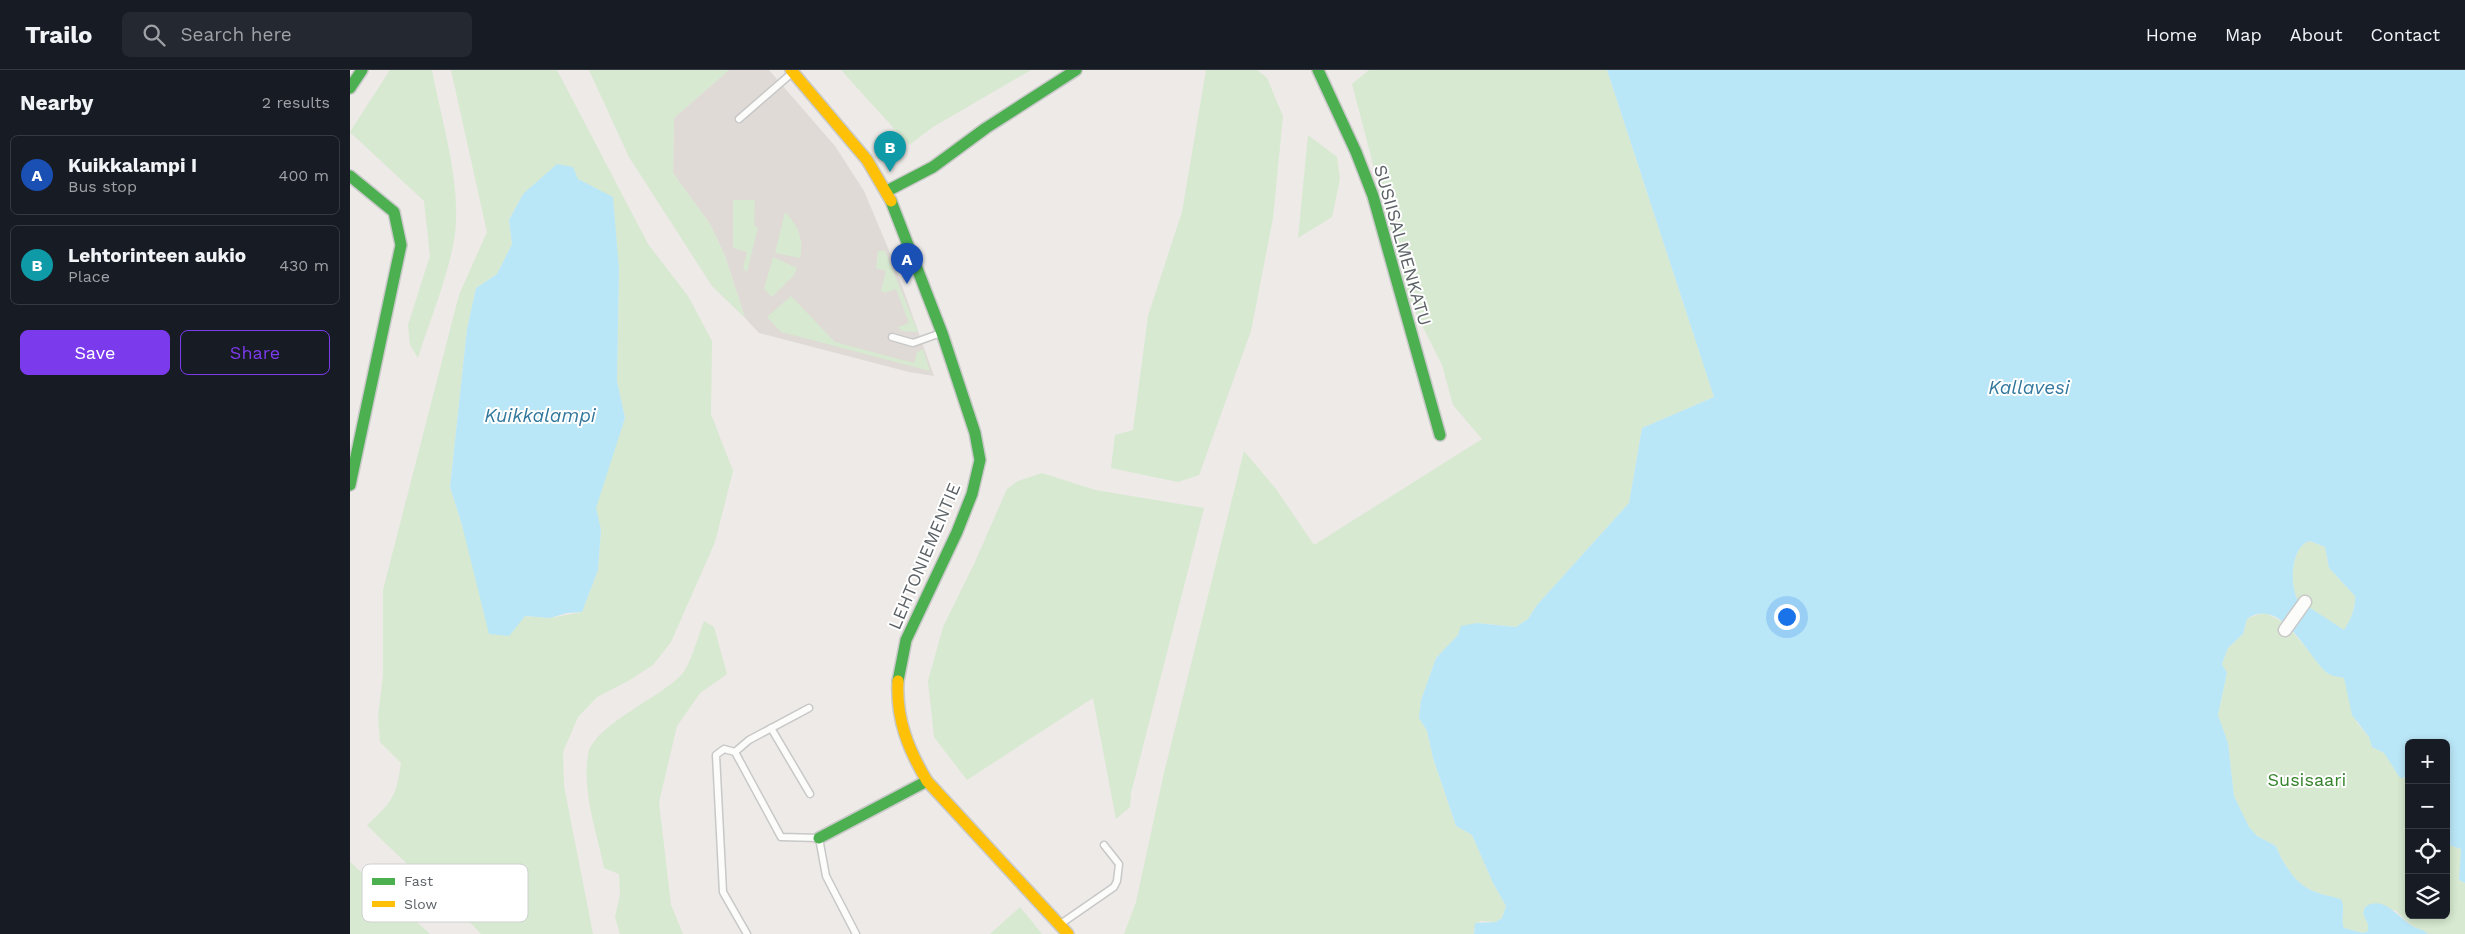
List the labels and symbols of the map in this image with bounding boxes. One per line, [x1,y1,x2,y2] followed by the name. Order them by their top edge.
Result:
[874,131,906,172] pin: B
[1370,162,1436,328] street label: SUSIISALMENKATU
[891,243,923,284] pin: A
[1988,376,2071,399] water label: Kallavesi
[484,404,597,427] water label: Kuikkalampi
[884,480,964,632] street label: LEHTONIEMENTIE
[1774,604,1800,630] your location
[2268,769,2346,790] park label: Susisaari
[362,864,528,922] legend
[404,873,433,889] text: Fast
[404,896,437,912] text: Slow

